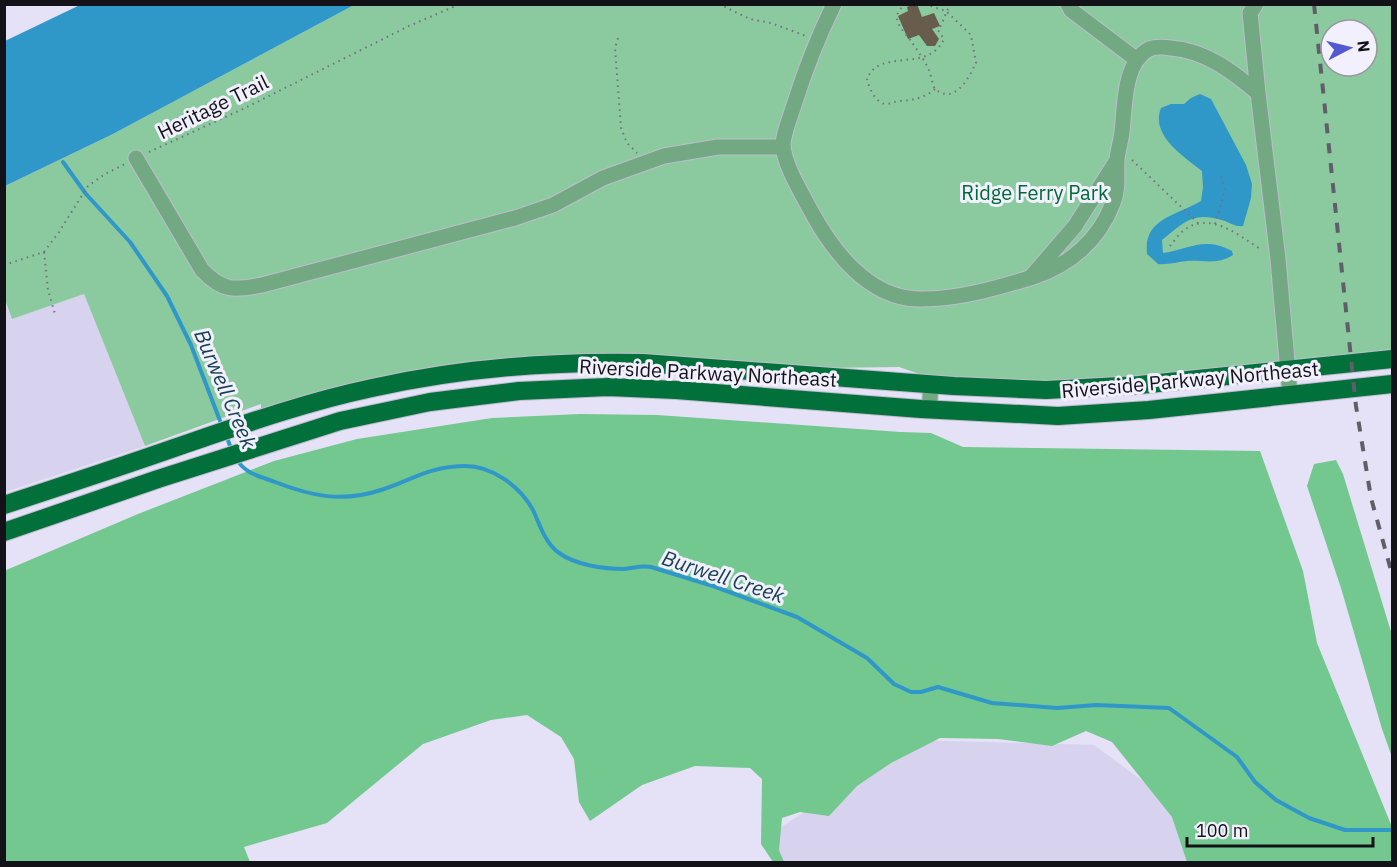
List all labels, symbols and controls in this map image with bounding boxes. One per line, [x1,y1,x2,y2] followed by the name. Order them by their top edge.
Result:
[1319,18,1379,78] north arrow
[1353,39,1375,53] text: N
[153,68,273,145] street label: Heritage Trail
[961,179,1109,206] park label: Ridge Ferry Park
[188,325,264,454] water label: Burwell Creek
[578,352,838,393] street label: Riverside Parkway Northeast
[1060,355,1320,404] street label: Riverside Parkway Northeast
[659,543,789,609] water label: Burwell Creek
[1187,810,1373,848] scale bar
[1196,819,1248,842] text: 100 m

